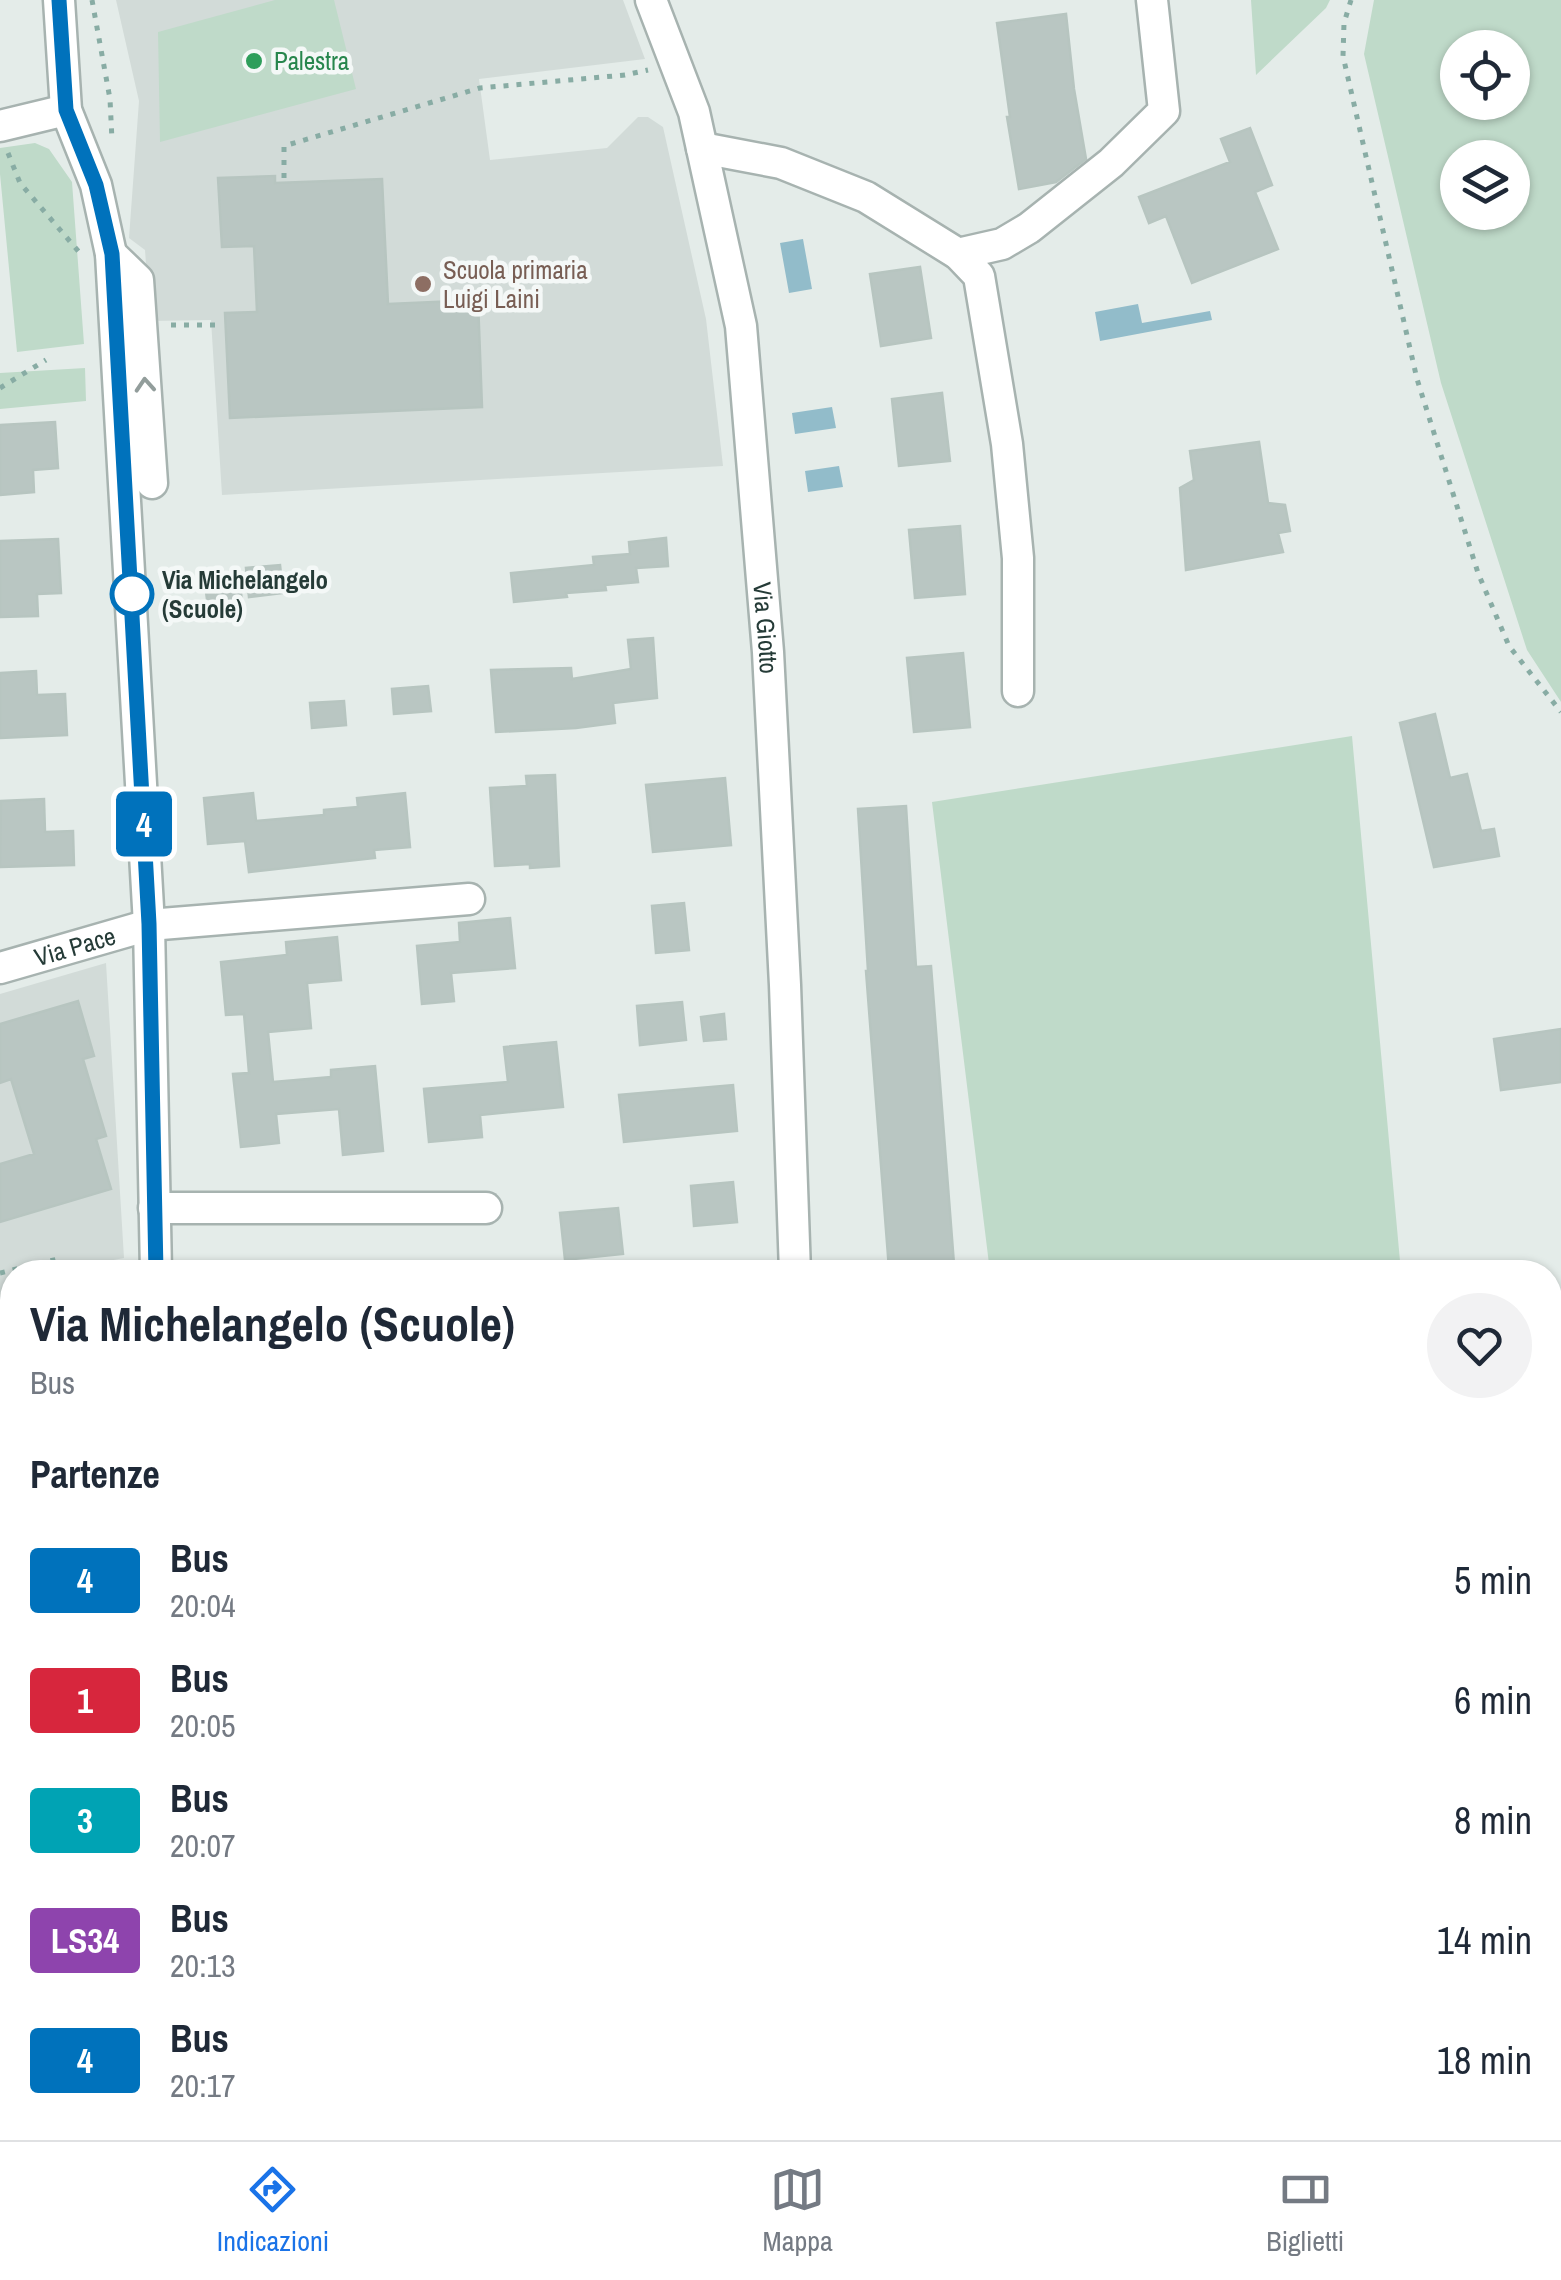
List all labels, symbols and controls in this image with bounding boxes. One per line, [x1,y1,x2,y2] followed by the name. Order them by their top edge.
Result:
[1440,30,1530,230] map controls
[1440,30,1530,120] button: locate
[274,44,350,78] place label: Palestra
[243,50,265,72] marker: Palestra
[1440,140,1530,230] button: layers
[443,253,588,316] place label: Scuola primaria Luigi Laini
[412,273,434,295] marker: Scuola primaria Luigi Laini
[135,377,156,393] one-way arrow
[162,563,328,626] place label: Via Michelangelo (Scuole)
[111,573,153,615] marker: Via Michelangelo (Scuole)
[745,581,786,675] street label: Via Giotto
[112,792,176,856] line badge: 4
[136,801,152,848] text: 4
[30,919,119,974] street label: Via Pace
[30,1291,515,1356] text: Via Michelangelo (Scuole)
[1427,1293,1532,1398] button: heart
[30,1361,75,1404] text: Bus
[30,1449,160,1500] text: Partenze
[170,1533,229,1584] text: Bus
[1454,1555,1532,1606] text: 5 min
[77,1557,93,1604] text: 4
[170,1584,236,1627] text: 20:04
[170,1653,229,1704] text: Bus
[1454,1675,1532,1726] text: 6 min
[77,1677,93,1724] text: 1
[170,1704,236,1747] text: 20:05
[170,1773,229,1824] text: Bus
[1454,1795,1532,1846] text: 8 min
[77,1797,93,1844] text: 3
[170,1824,236,1867] text: 20:07
[170,1893,229,1944] text: Bus
[1437,1915,1532,1966] text: 14 min
[51,1917,119,1964] text: LS34
[170,1944,236,1987] text: 20:13
[170,2013,229,2064] text: Bus
[1437,2035,1532,2086] text: 18 min
[77,2037,93,2084] text: 4
[170,2064,236,2107] text: 20:17
[217,2162,329,2260] tab: Indicazioni
[763,2162,833,2260] tab: Mappa
[1266,2162,1344,2260] tab: Biglietti

